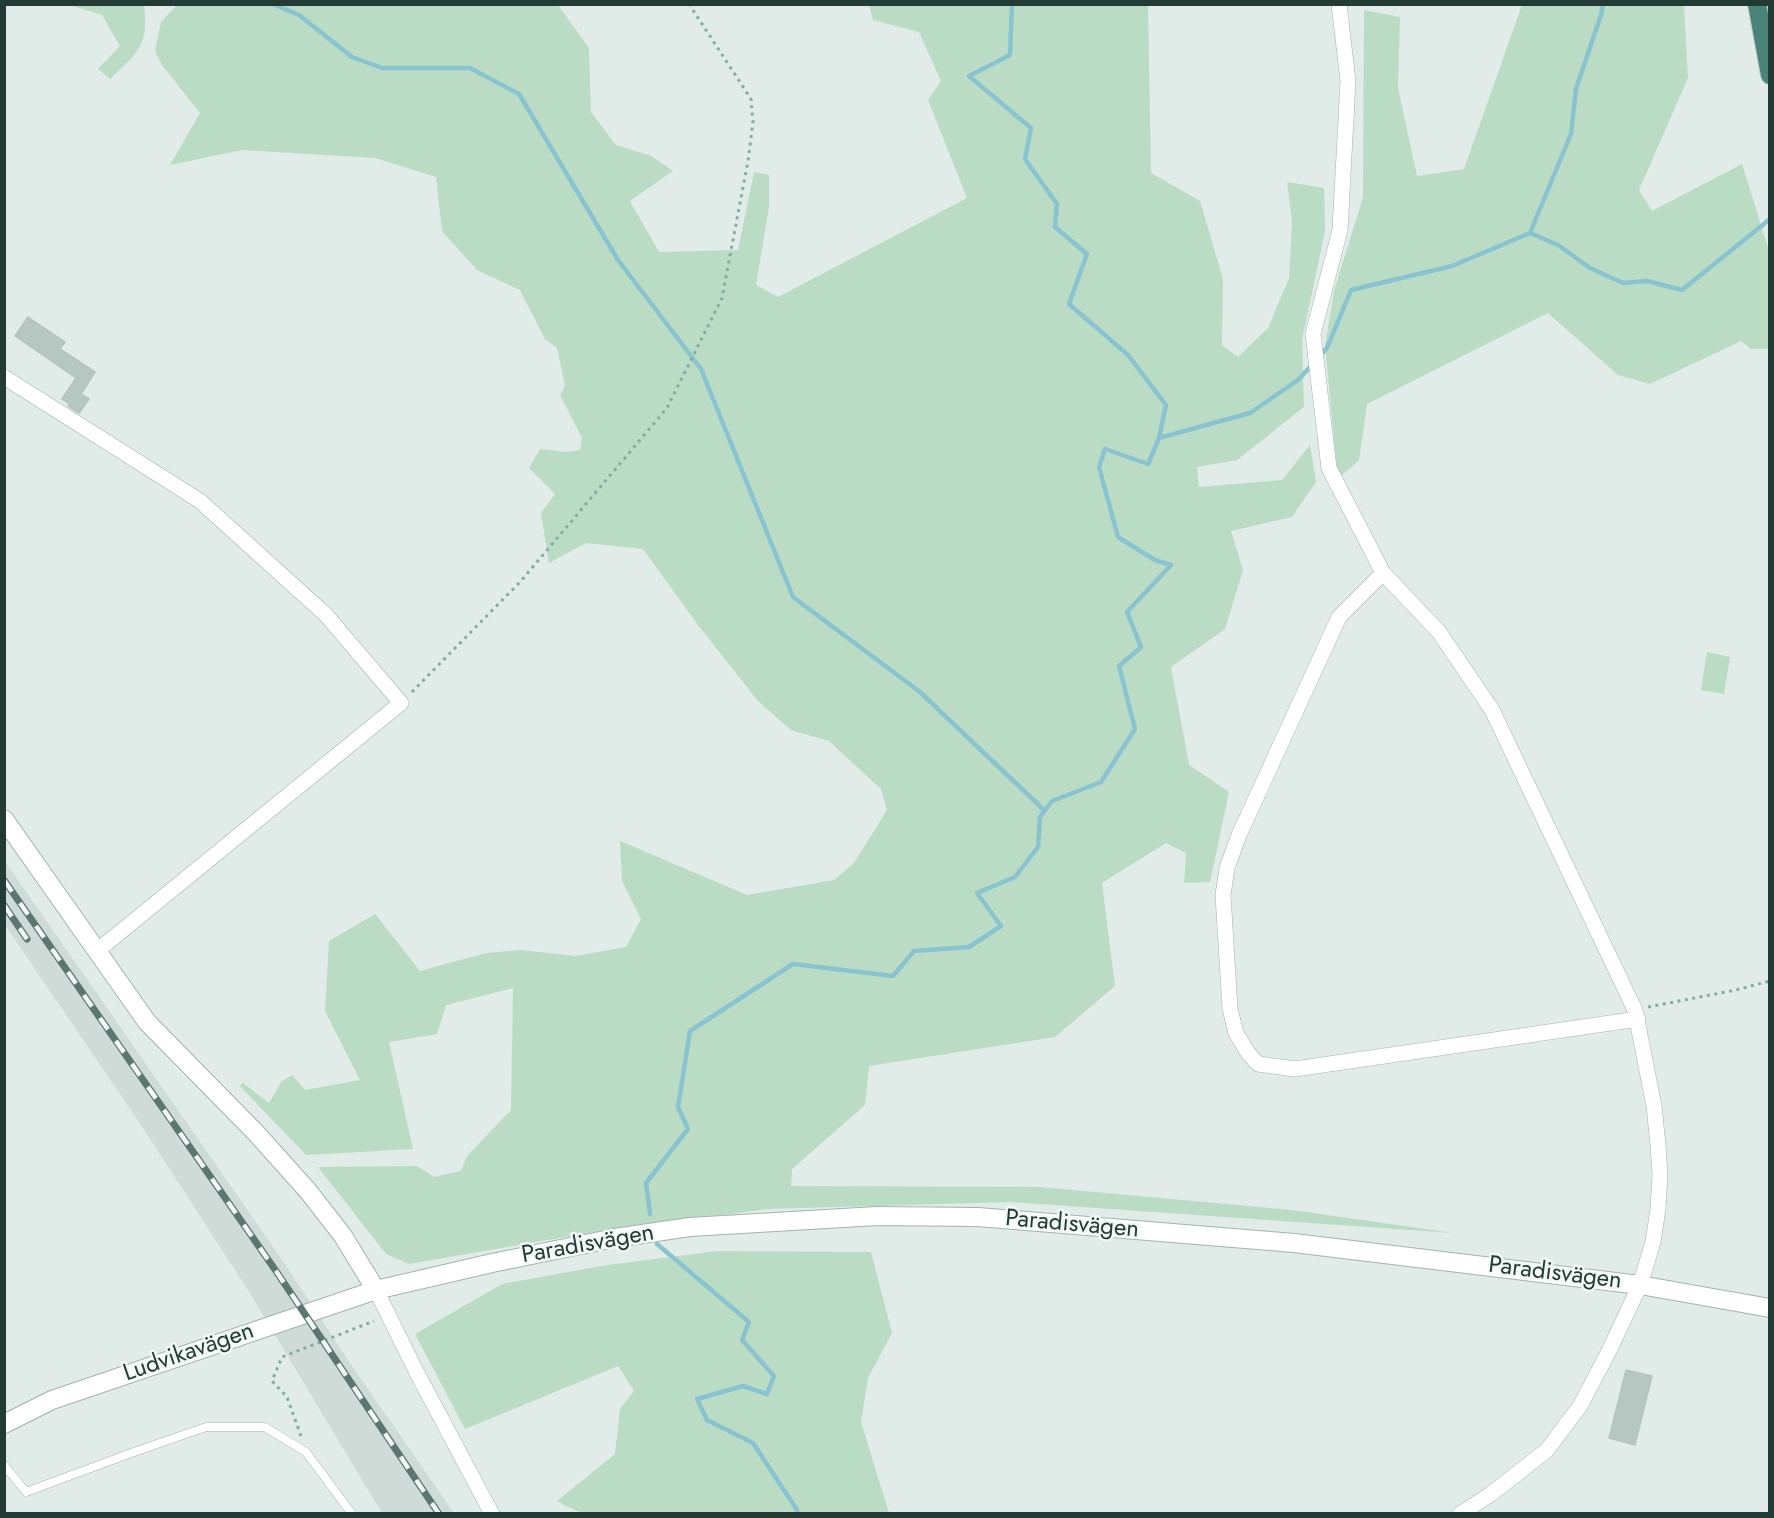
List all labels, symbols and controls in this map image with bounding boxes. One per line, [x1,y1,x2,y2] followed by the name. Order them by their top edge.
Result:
[1004,1205,1140,1245] street label: Paradisvägen
[519,1219,657,1271] street label: Paradisvägen
[1487,1252,1623,1296] street label: Paradisvägen
[120,1317,258,1389] street label: Ludvikavägen

